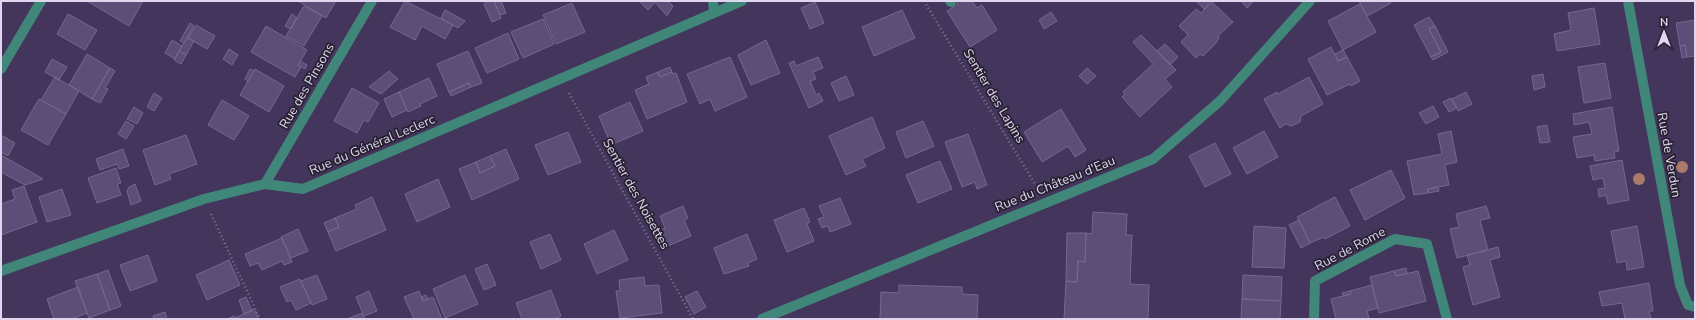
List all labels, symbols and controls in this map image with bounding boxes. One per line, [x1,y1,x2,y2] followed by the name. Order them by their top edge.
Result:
[1644,12,1684,52] north arrow
[1660,15,1668,30] text: N
[275,40,339,132] street label: Rue des Pinsons
[959,45,1029,147] street label: Sentier des Lapins
[306,110,438,180] street label: Rue du Général Leclerc
[1653,111,1685,199] street label: Rue de Verdun
[598,135,674,253] street label: Sentier des Noisettes
[992,152,1118,216] street label: Rue du Château d'Eau
[1311,223,1389,275] street label: Rue de Rome

